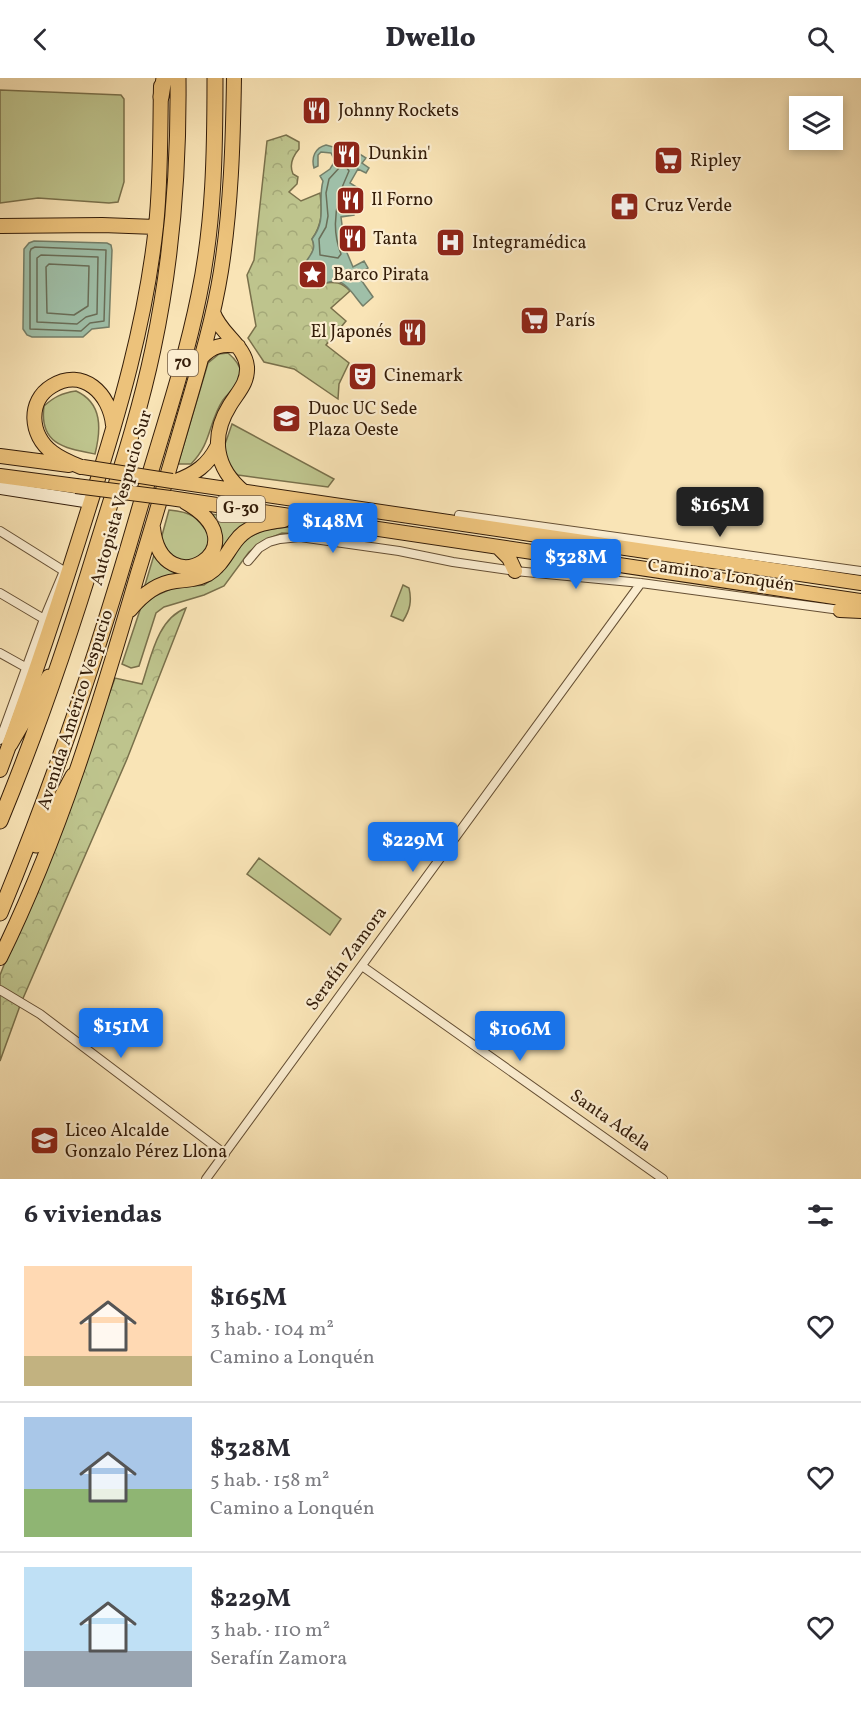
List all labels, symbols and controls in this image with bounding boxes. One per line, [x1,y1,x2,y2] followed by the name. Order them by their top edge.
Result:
[385,20,476,58] text: Dwello
[24,23,57,56] icon: back
[804,23,837,56] icon: search
[301,95,333,127] restaurant icon: Johnny Rockets
[789,96,843,150] map controls
[789,96,843,150] button: layers
[338,99,459,124] place label: Johnny Rockets
[331,138,363,170] restaurant icon: Dunkin'
[368,142,431,167] place label: Dunkin'
[653,145,685,177] supermarket icon: Ripley
[690,149,742,174] place label: Ripley
[334,184,366,216] restaurant icon: Il Forno
[371,188,433,213] place label: Il Forno
[608,190,640,222] pharmacy icon: Cruz Verde
[645,194,732,219] place label: Cruz Verde
[336,223,368,255] restaurant icon: Tanta
[373,227,417,252] place label: Tanta
[435,227,467,259] hospital icon: Integramédica
[472,231,587,256] place label: Integramédica
[296,259,328,291] place icon: Barco Pirata
[333,263,429,288] place label: Barco Pirata
[518,305,550,337] supermarket icon: París
[555,309,595,334] place label: París
[397,316,429,348] restaurant icon: El Japonés
[310,320,392,345] place label: El Japonés
[168,350,198,376] road number: 70
[347,360,379,392] theatre icon: Cinemark
[384,364,463,389] place label: Cinemark
[308,397,417,443] place label: Duoc UC Sede Plaza Oeste
[271,403,303,435] school or university icon: Duoc UC Sede Plaza Oeste
[85,407,159,589] street label: Autopista Vespucio Sur
[678,487,762,538] pin: $165M
[690,492,750,520] text: $165M
[217,496,265,522] road number: G-30
[291,503,375,554] pin: $148M
[302,508,364,536] text: $148M
[534,539,618,590] pin: $328M
[545,544,607,572] text: $328M
[646,553,796,599] street label: Camino a Lonquén
[32,607,120,813] street label: Avenida Américo Vespucio
[371,822,455,873] pin: $229M
[382,827,444,855] text: $229M
[301,902,393,1016] street label: Serafín Zamora
[79,1008,163,1059] pin: $151M
[478,1011,562,1062] pin: $106M
[93,1013,149,1041] text: $151M
[489,1016,551,1044] text: $106M
[564,1084,656,1158] street label: Santa Adela
[65,1119,227,1165] place label: Liceo Alcalde Gonzalo Pérez Llona
[28,1125,60,1157] school or university icon: Liceo Alcalde Gonzalo Pérez Llona
[24,1197,162,1233] text: 6 viviendas
[804,1199,837,1232] icon: filters
[210,1280,287,1316] text: $165M
[72,1290,144,1362] icon: home
[804,1310,837,1343] icon: heart
[210,1316,334,1344] text: 3 hab. · 104 m²
[210,1344,375,1372] text: Camino a Lonquén
[210,1431,291,1467] text: $328M
[72,1441,144,1513] icon: home
[804,1461,837,1494] icon: heart
[210,1467,330,1495] text: 5 hab. · 158 m²
[210,1495,375,1523] text: Camino a Lonquén
[210,1581,291,1617] text: $229M
[72,1591,144,1663] icon: home
[804,1611,837,1644] icon: heart
[210,1617,330,1645] text: 3 hab. · 110 m²
[210,1645,347,1673] text: Serafín Zamora

